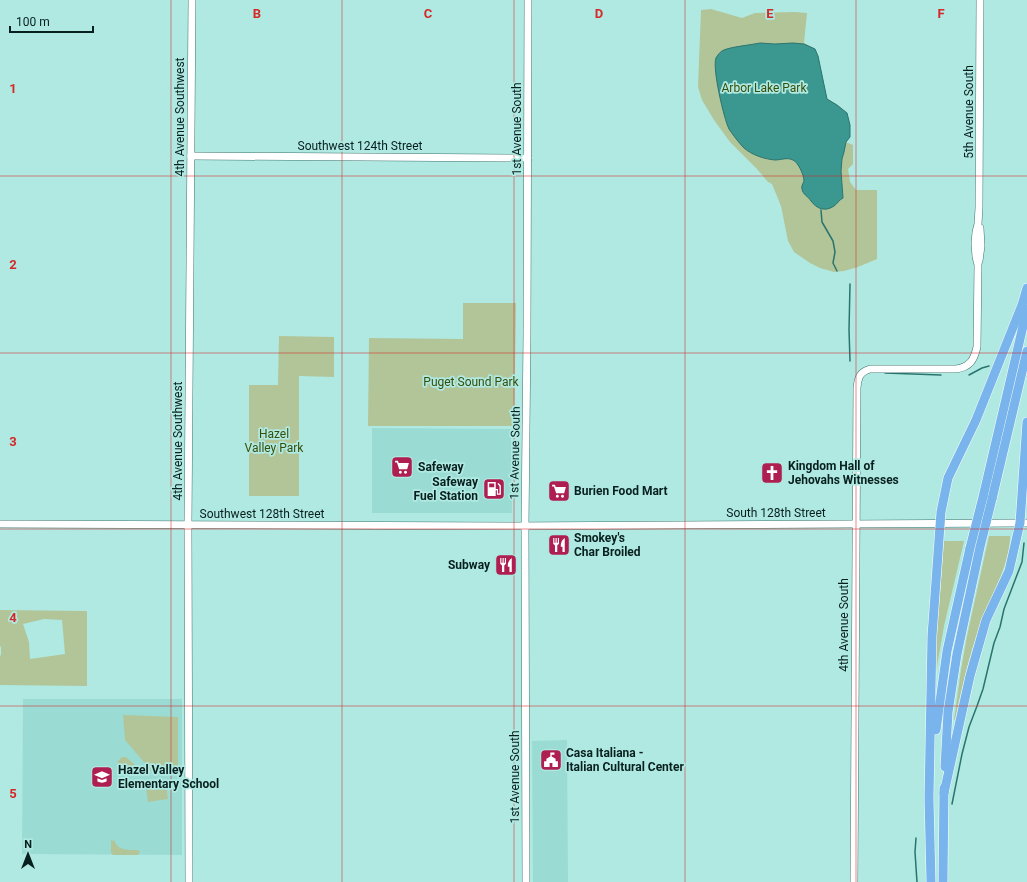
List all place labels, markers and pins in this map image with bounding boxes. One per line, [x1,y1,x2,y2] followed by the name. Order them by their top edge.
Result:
[389,454,415,480] supermarket icon: Safeway
[788,459,899,487] place label: Kingdom Hall of Jehovahs Witnesses
[418,460,465,474] place label: Safeway
[759,460,785,486] church icon: Kingdom Hall of Jehovahs Witnesses
[414,475,479,503] place label: Safeway Fuel Station
[481,476,507,502] fuel station icon: Safeway Fuel Station
[546,478,572,504] supermarket icon: Burien Food Mart
[574,484,668,498] place label: Burien Food Mart
[574,531,641,559] place label: Smokey's Char Broiled
[546,532,572,558] restaurant icon: Smokey's Char Broiled
[493,552,519,578] restaurant icon: Subway
[448,558,491,572] place label: Subway
[566,746,684,774] place label: Casa Italiana - Italian Cultural Center
[538,747,564,773] public building icon: Casa Italiana - Italian Cultural Center
[118,763,219,791] place label: Hazel Valley Elementary School
[89,764,115,790] school or university icon: Hazel Valley Elementary School

